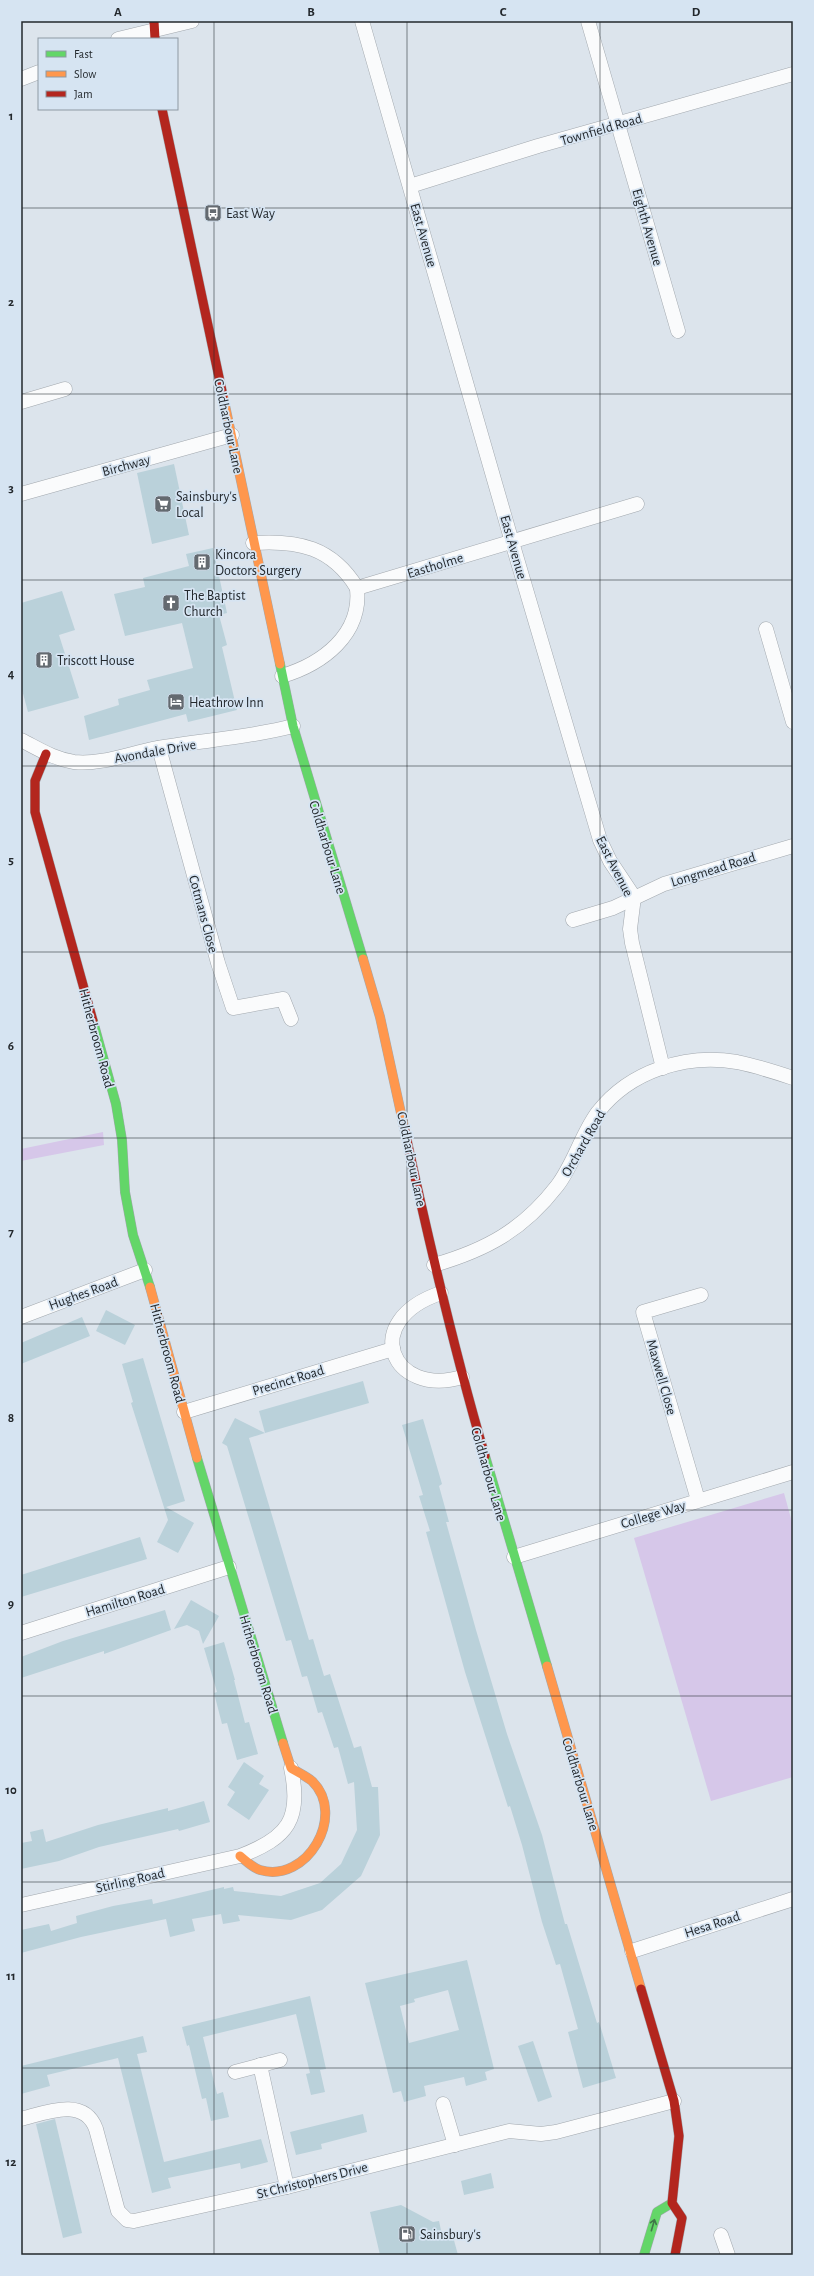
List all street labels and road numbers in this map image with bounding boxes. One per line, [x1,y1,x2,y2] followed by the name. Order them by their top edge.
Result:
[559,112,644,148] street label: Townfield Road
[629,187,665,267] street label: Eighth Avenue
[407,202,439,269] street label: East Avenue
[211,378,245,475] street label: Coldharbour Lane
[101,453,152,479] street label: Birchway
[497,514,529,581] street label: East Avenue
[406,551,465,581] street label: Eastholme
[113,738,197,766] street label: Avondale Drive
[306,799,348,895] street label: Coldharbour Lane
[593,834,635,899] street label: East Avenue
[669,850,757,890] street label: Longmead Road
[186,874,220,955] street label: Cotmans Close
[76,987,116,1089] street label: Hitherbroom Road
[559,1108,609,1179] street label: Orchard Road
[394,1111,428,1208] street label: Coldharbour Lane
[47,1275,120,1313] street label: Hughes Road
[147,1302,187,1404] street label: Hitherbroom Road
[644,1338,678,1417] street label: Maxwell Close
[251,1363,326,1398] street label: Precinct Road
[468,1426,508,1523] street label: Coldharbour Lane
[619,1499,687,1531] street label: College Way
[84,1582,167,1620] street label: Hamilton Road
[236,1613,280,1715] street label: Hitherbroom Road
[559,1736,601,1832] street label: Coldharbour Lane
[95,1866,166,1896] street label: Stirling Road
[683,1909,742,1941] street label: Hesa Road
[255,2160,369,2202] street label: St Christophers Drive

